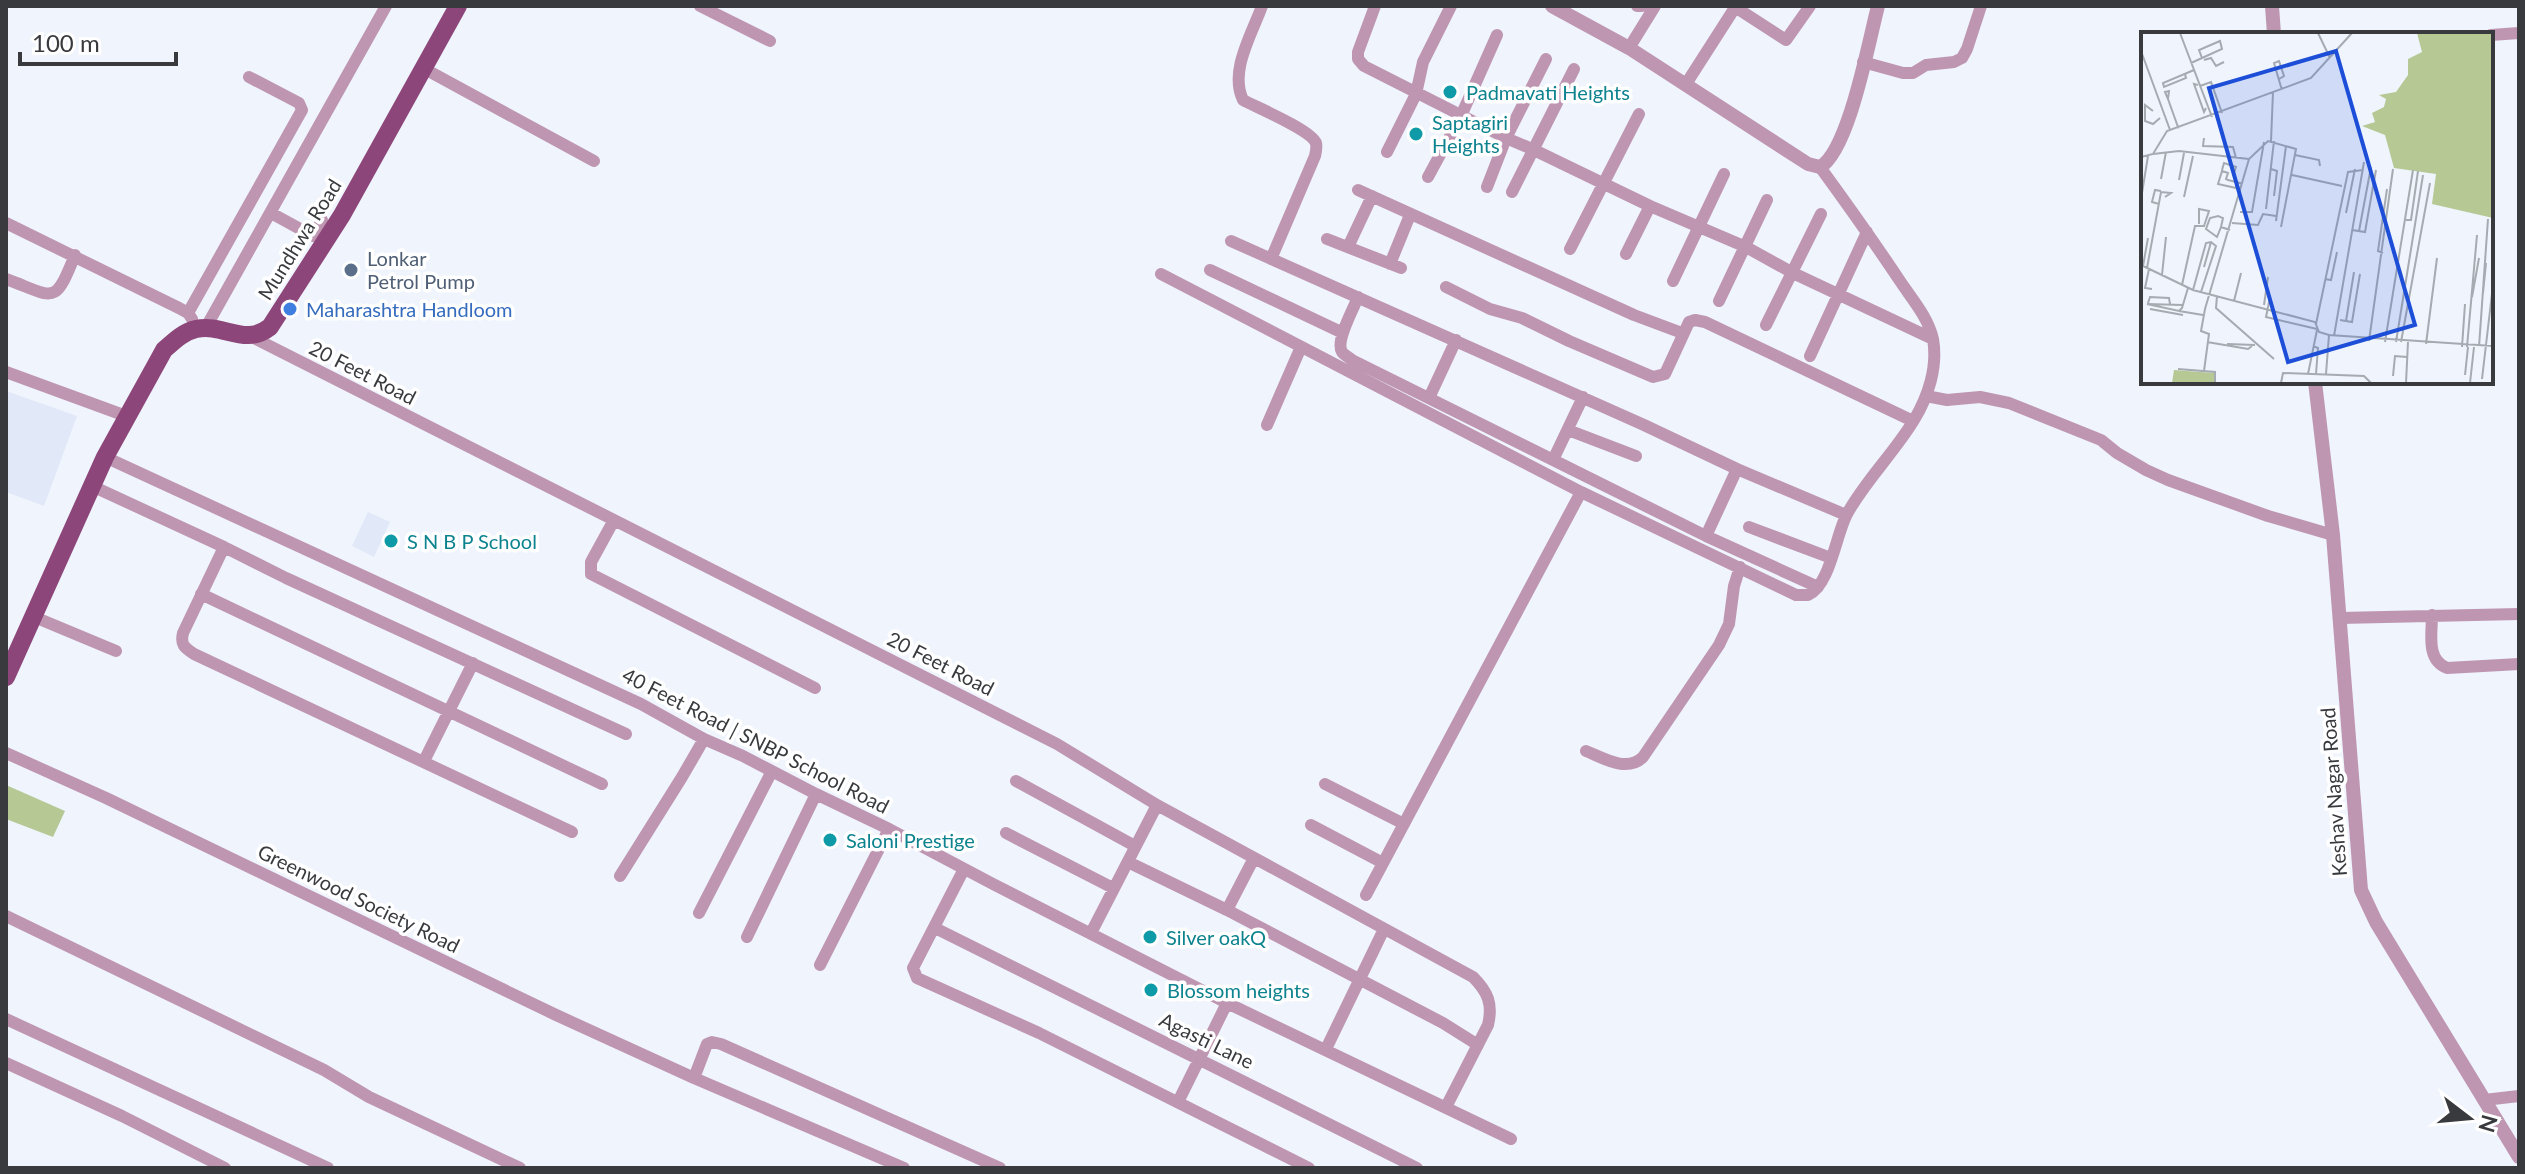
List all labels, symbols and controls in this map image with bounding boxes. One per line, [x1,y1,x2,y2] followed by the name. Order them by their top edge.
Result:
[20,16,176,66] scale bar
[32,28,100,57] text: 100 m
[2141,32,2493,384] inset map
[1466,80,1630,104] place label: Padmavati Heights
[1441,83,1459,101] marker: Padmavati Heights
[1432,110,1508,157] place label: Saptagiri Heights
[1407,125,1425,143] marker: Saptagiri Heights
[252,174,346,304] street label: Mundhwa Road
[367,246,475,293] place label: Lonkar Petrol Pump
[342,261,360,279] marker: Lonkar Petrol Pump
[306,297,513,321] place label: Maharashtra Handloom
[281,300,299,318] marker: Maharashtra Handloom
[306,335,420,409] street label: 20 Feet Road
[407,529,537,553] place label: S N B P School
[382,532,400,550] marker: S N B P School
[884,626,998,700] street label: 20 Feet Road
[619,662,893,818] street label: 40 Feet Road | SNBP School Road
[2315,707,2351,877] street label: Keshav Nagar Road
[846,828,975,852] place label: Saloni Prestige
[821,831,839,849] marker: Saloni Prestige
[254,839,464,957] street label: Greenwood Society Road
[1166,925,1266,949] place label: Silver oakQ
[1141,928,1159,946] marker: Silver oakQ
[1167,978,1310,1002] place label: Blossom heights
[1142,981,1160,999] marker: Blossom heights
[1156,1007,1258,1073] street label: Agasti Lane
[2429,1078,2509,1158] north arrow
[2473,1112,2504,1136] text: N

